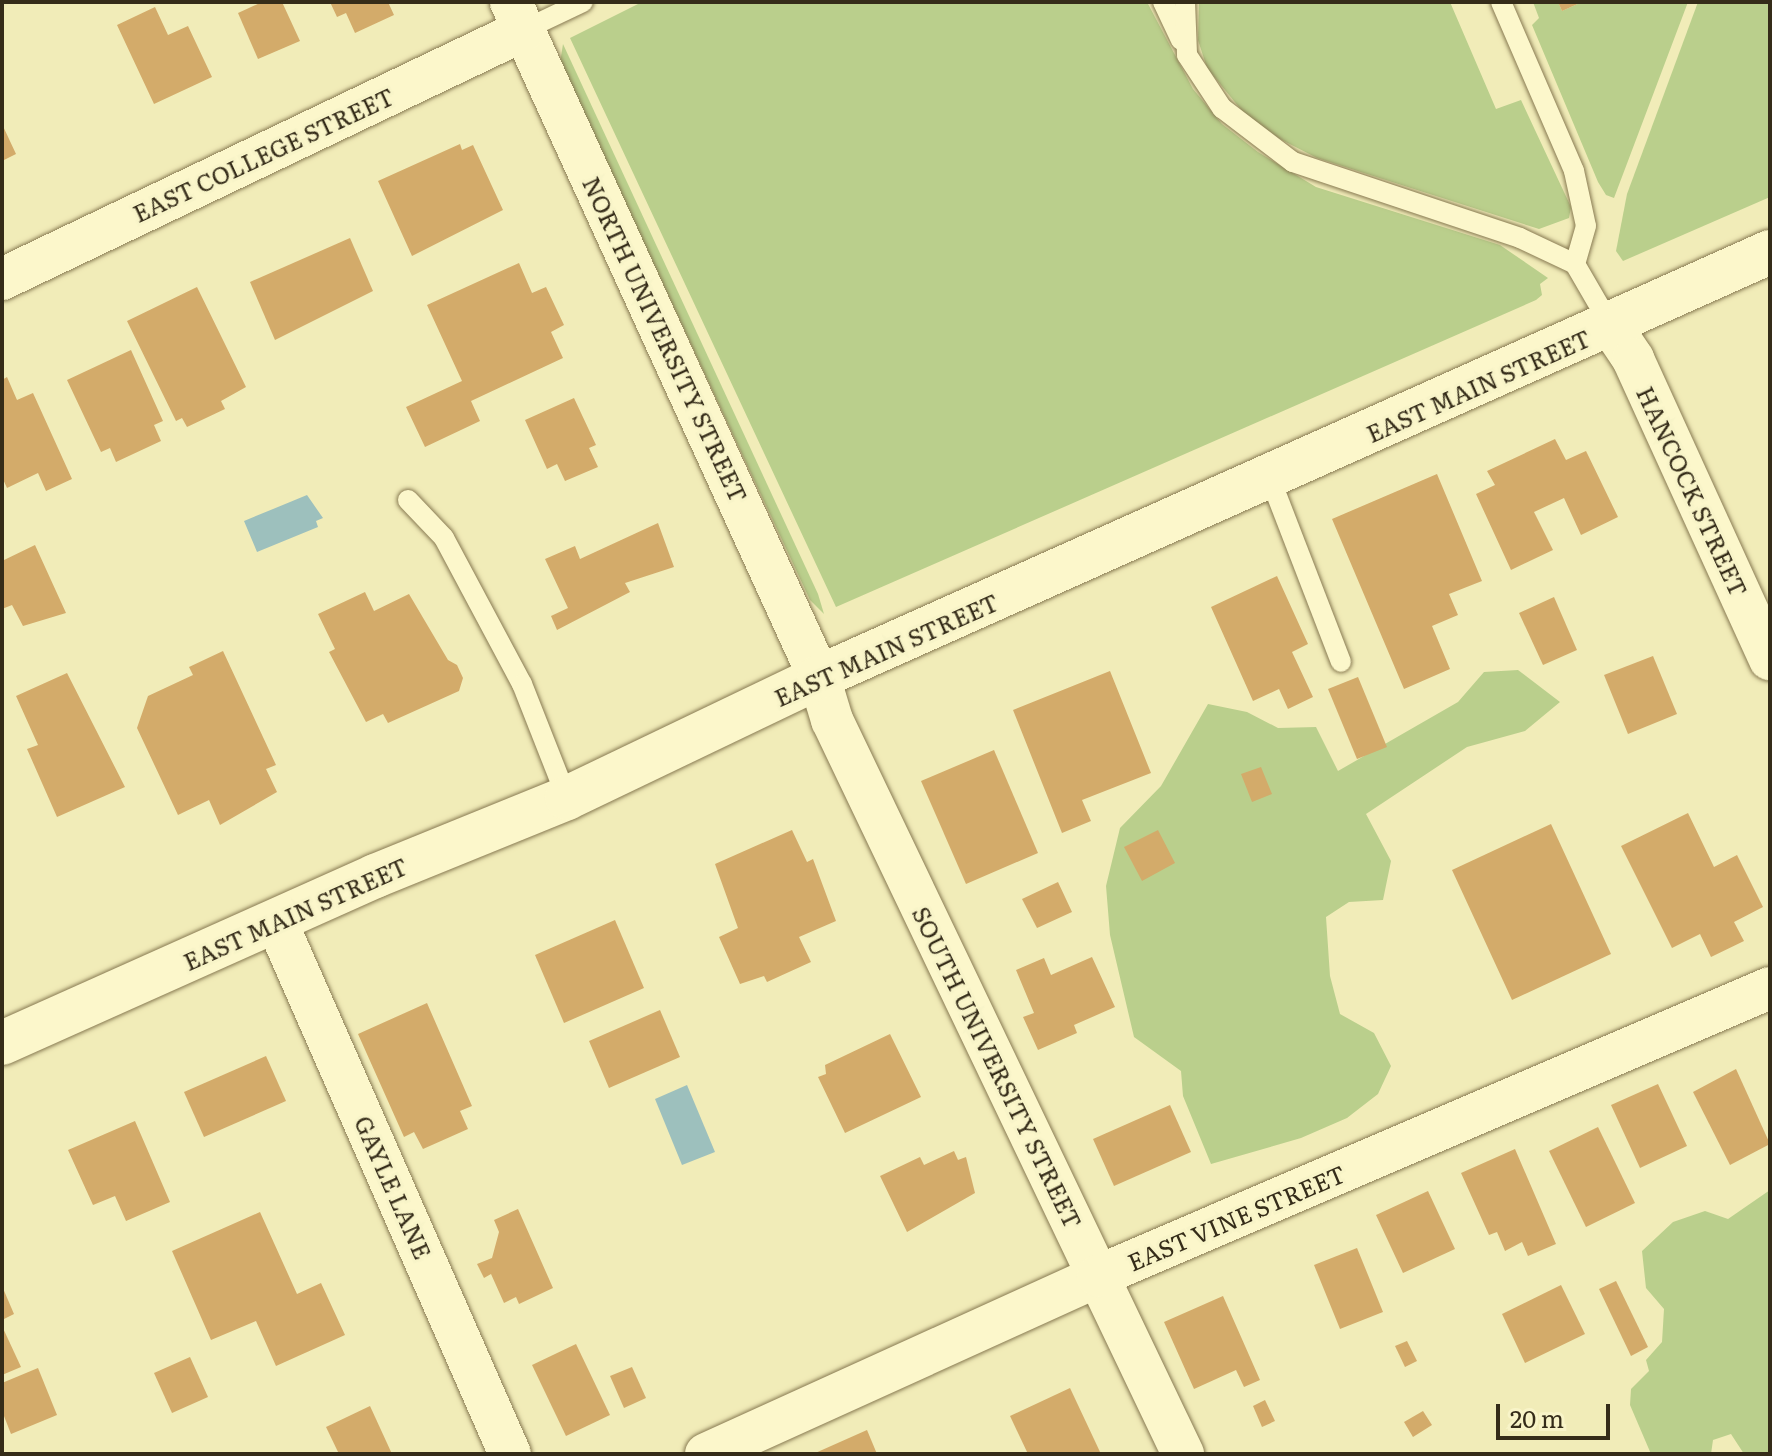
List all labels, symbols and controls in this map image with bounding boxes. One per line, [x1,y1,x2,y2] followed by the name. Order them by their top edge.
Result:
[128,81,398,227] street label: EAST COLLEGE STREET
[578,172,754,506] street label: NORTH UNIVERSITY STREET
[1361,323,1595,447] street label: EAST MAIN STREET
[1632,381,1754,601] street label: HANCOCK STREET
[769,587,1003,711] street label: EAST MAIN STREET
[178,851,412,975] street label: EAST MAIN STREET
[907,901,1089,1233] street label: SOUTH UNIVERSITY STREET
[350,1111,438,1263] street label: GAYLE LANE
[1123,1158,1349,1276] street label: EAST VINE STREET
[1500,1388,1614,1438] scale bar
[1510,1400,1564,1435] text: 20 m

